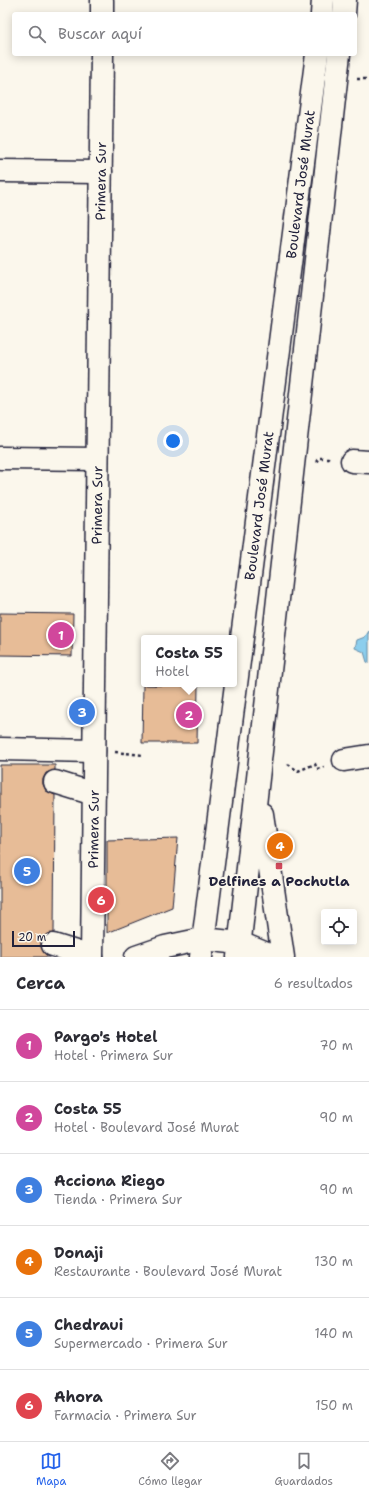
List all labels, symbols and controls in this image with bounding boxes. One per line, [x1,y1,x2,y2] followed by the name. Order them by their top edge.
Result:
[12,12,357,56] search box
[26,23,48,45] icon: search
[58,24,142,44] text: Buscar aquí
[282,109,319,260] street label: Boulevard José Murat
[91,141,110,221] street label: Primera Sur
[240,430,277,581] street label: Boulevard José Murat
[163,431,183,451] your location
[88,465,106,545] street label: Primera Sur
[48,620,74,650] pin: 1
[141,635,237,687] popup
[155,643,223,663] text: Costa 55
[155,663,189,680] text: Hotel
[69,697,95,727] pin: 3
[176,700,202,730] pin: 2
[84,789,103,868] street label: Primera Sur
[267,831,293,861] pin: 4
[14,856,40,886] pin: 5
[274,861,284,871] marker: Delfines a Pochutla
[209,872,350,890] place label: Delfines a Pochutla
[88,885,114,915] pin: 6
[321,909,357,945] map controls
[321,909,357,945] button: locate
[12,929,75,948] scale bar
[18,930,46,945] text: 20 m
[16,972,65,994] text: Cerca
[274,975,353,992] text: 6 resultados
[54,1027,157,1047] text: Pargo's Hotel
[26,1037,32,1054] text: 1
[319,1037,353,1054] text: 70 m
[54,1047,173,1064] text: Hotel · Primera Sur
[54,1099,122,1119] text: Costa 55
[24,1109,34,1126] text: 2
[319,1109,353,1126] text: 90 m
[54,1119,239,1136] text: Hotel · Boulevard José Murat
[54,1171,165,1191] text: Acciona Riego
[24,1181,34,1198] text: 3
[319,1181,353,1198] text: 90 m
[54,1191,182,1208] text: Tienda · Primera Sur
[54,1243,103,1263] text: Donaji
[24,1253,34,1270] text: 4
[315,1253,353,1270] text: 130 m
[54,1263,282,1280] text: Restaurante · Boulevard José Murat
[54,1315,123,1335] text: Chedraui
[25,1325,33,1342] text: 5
[314,1325,353,1342] text: 140 m
[54,1335,228,1352] text: Supermercado · Primera Sur
[54,1387,103,1407] text: Ahora
[24,1397,34,1414] text: 6
[315,1397,353,1414] text: 150 m
[54,1407,197,1424] text: Farmacia · Primera Sur
[36,1450,66,1489] tab: Mapa
[138,1450,202,1489] tab: Cómo llegar
[274,1450,333,1489] tab: Guardados

